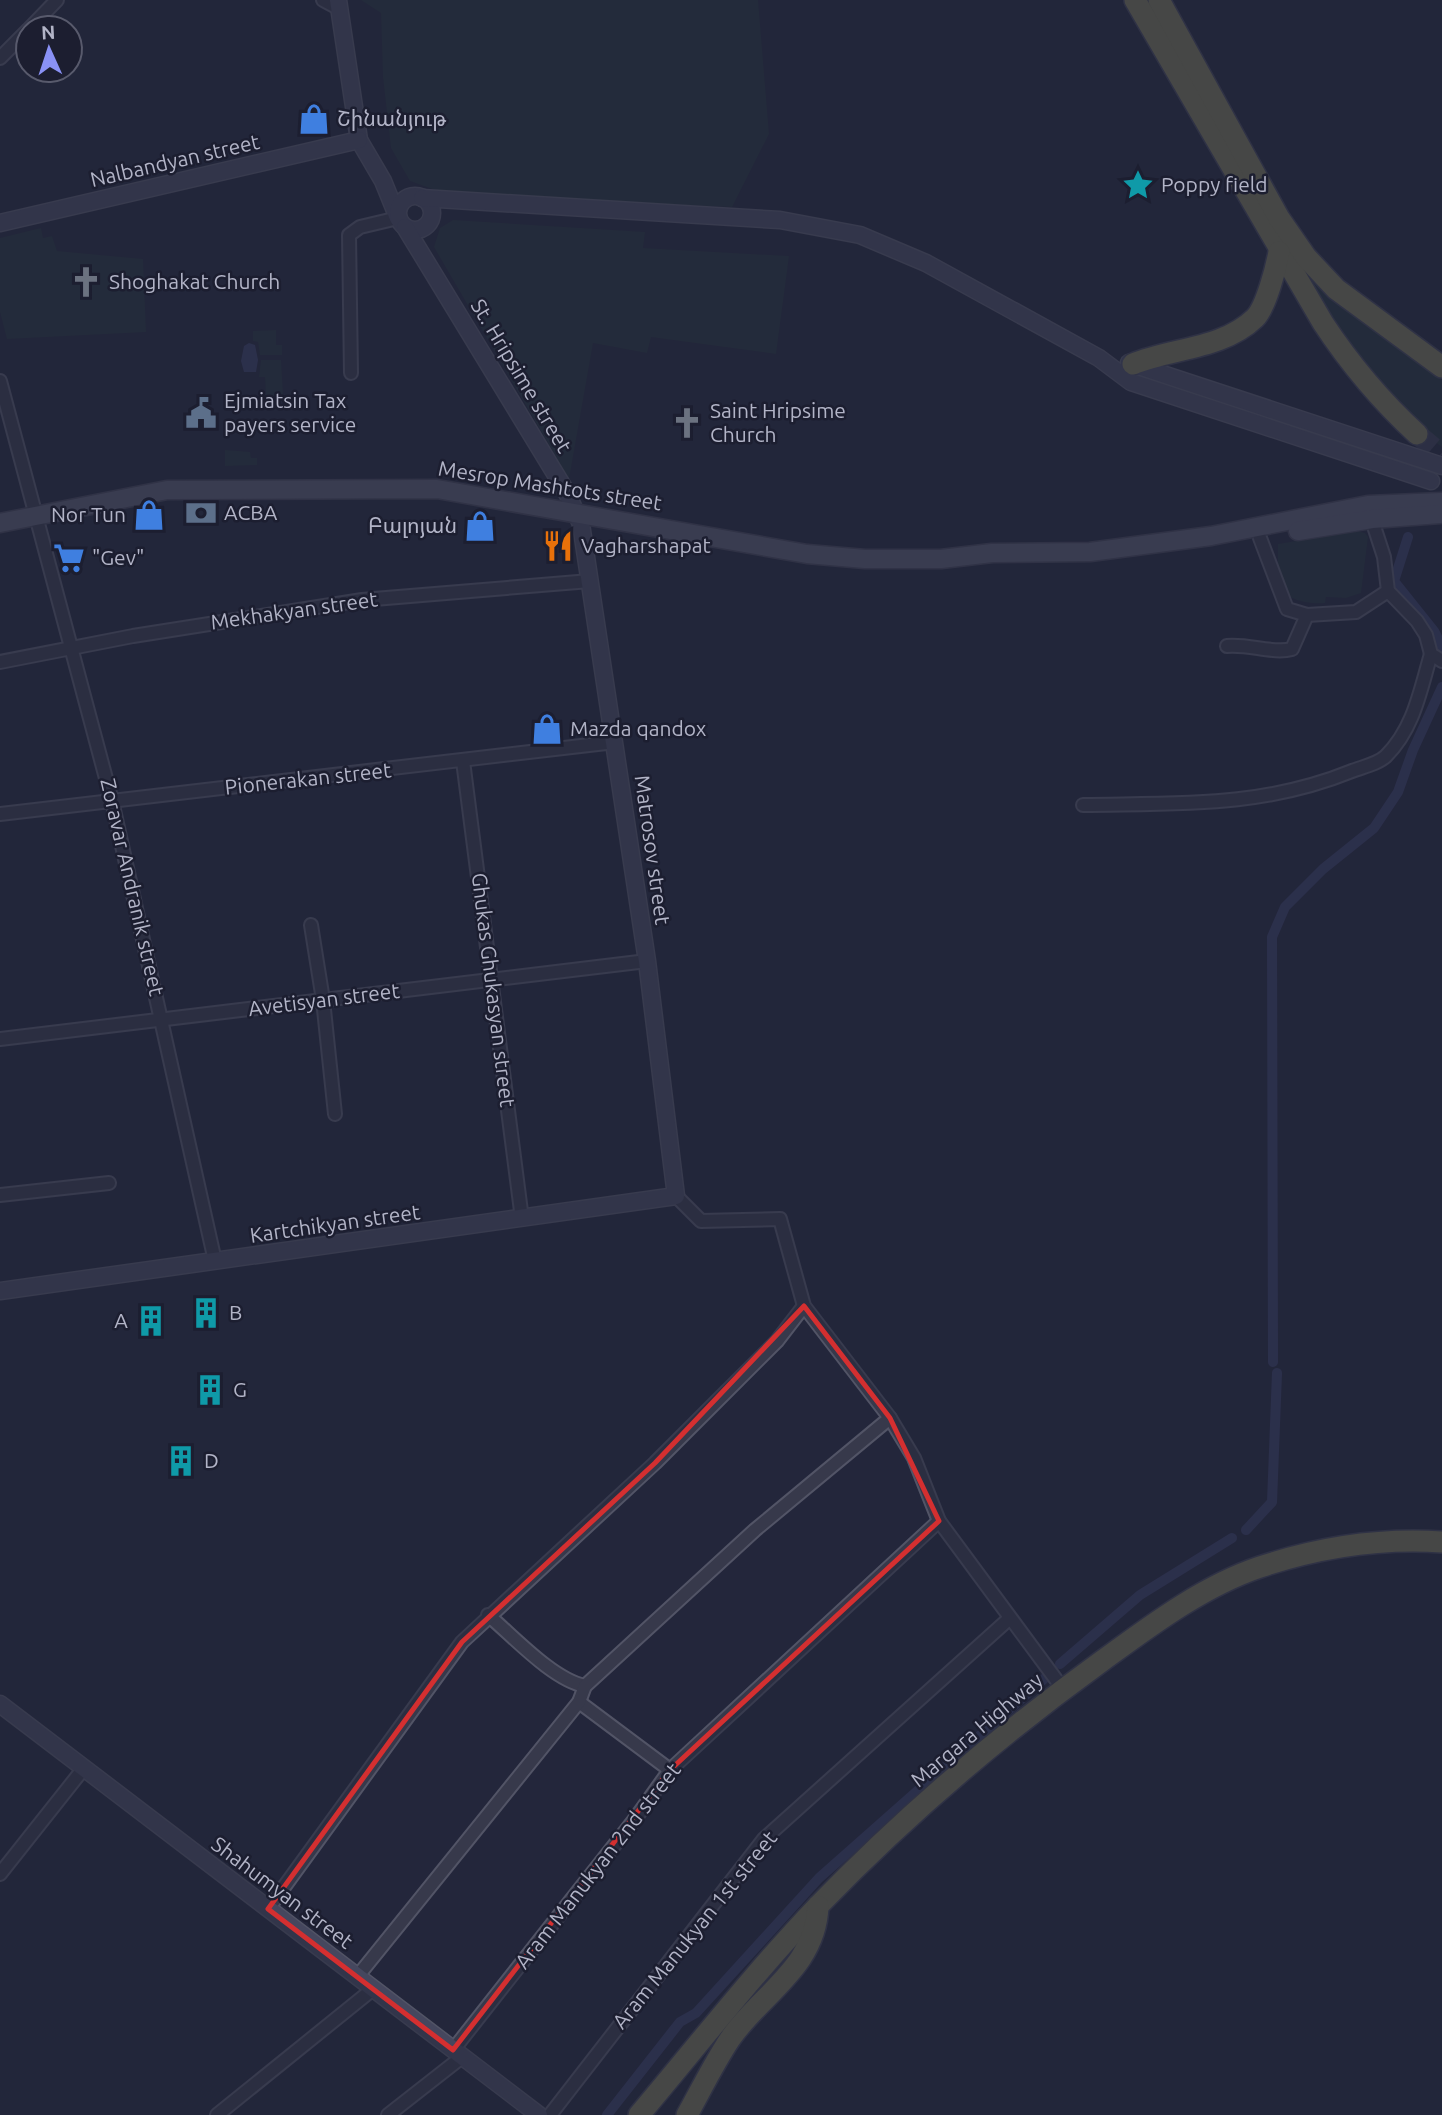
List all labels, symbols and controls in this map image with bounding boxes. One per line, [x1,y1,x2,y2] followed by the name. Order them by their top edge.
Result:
[14,14,84,84] north arrow
[40,21,56,43] text: N
[297,102,331,136] shop icon: Շինանյութ
[337,106,447,131] place label: Շինանյութ
[88,129,262,191] street label: Nalbandyan street
[1121,168,1155,202] place icon: Poppy field
[1161,172,1268,196] place label: Poppy field
[69,265,103,299] church icon: Shoghakat Church
[109,269,280,293] place label: Shoghakat Church
[467,294,577,457] street label: St. Hripsime street
[224,388,356,436] place label: Ejmiatsin Tax payers service
[184,396,218,430] public building icon: Ejmiatsin Tax payers service
[710,398,846,446] place label: Saint Hripsime Church
[670,406,704,440] church icon: Saint Hripsime Church
[437,455,664,515] street label: Mesrop Mashtots street
[184,496,218,530] bank icon: ACBA
[132,498,166,532] shop icon: Nor Tun
[224,500,278,524] place label: ACBA
[51,502,126,526] place label: Nor Tun
[463,509,497,543] shop icon: Բալոյան
[368,513,457,538] place label: Բալոյան
[541,529,575,563] restaurant icon: Vagharshapat
[581,533,711,557] place label: Vagharshapat
[52,541,86,575] supermarket icon: "Gev"
[92,545,144,569] place label: "Gev"
[209,586,379,634] street label: Mekhakyan street
[530,712,564,746] shop icon: Mazda qandox
[570,716,707,740] place label: Mazda qandox
[224,757,392,799] street label: Pionerakan street
[631,774,675,926] street label: Matrosov street
[96,776,170,998] street label: Zoravar Andranik street
[468,871,520,1108] street label: Ghukas Ghukasyan street
[247,978,401,1020] street label: Avetisyan street
[248,1199,422,1247] street label: Kartchikyan street
[189,1296,223,1330] building icon: B
[229,1300,242,1324] place label: B
[134,1304,168,1338] building icon: A
[114,1308,128,1332] place label: A
[193,1373,227,1407] building icon: G
[233,1377,247,1401] place label: G
[164,1444,198,1478] building icon: D
[204,1448,219,1472] place label: D
[906,1667,1047,1791] street label: Margara Highway
[509,1758,685,1973] street label: Aram Manukyan 2nd street
[607,1826,781,2033] street label: Aram Manukyan 1st street
[207,1831,358,1953] street label: Shahumyan street

